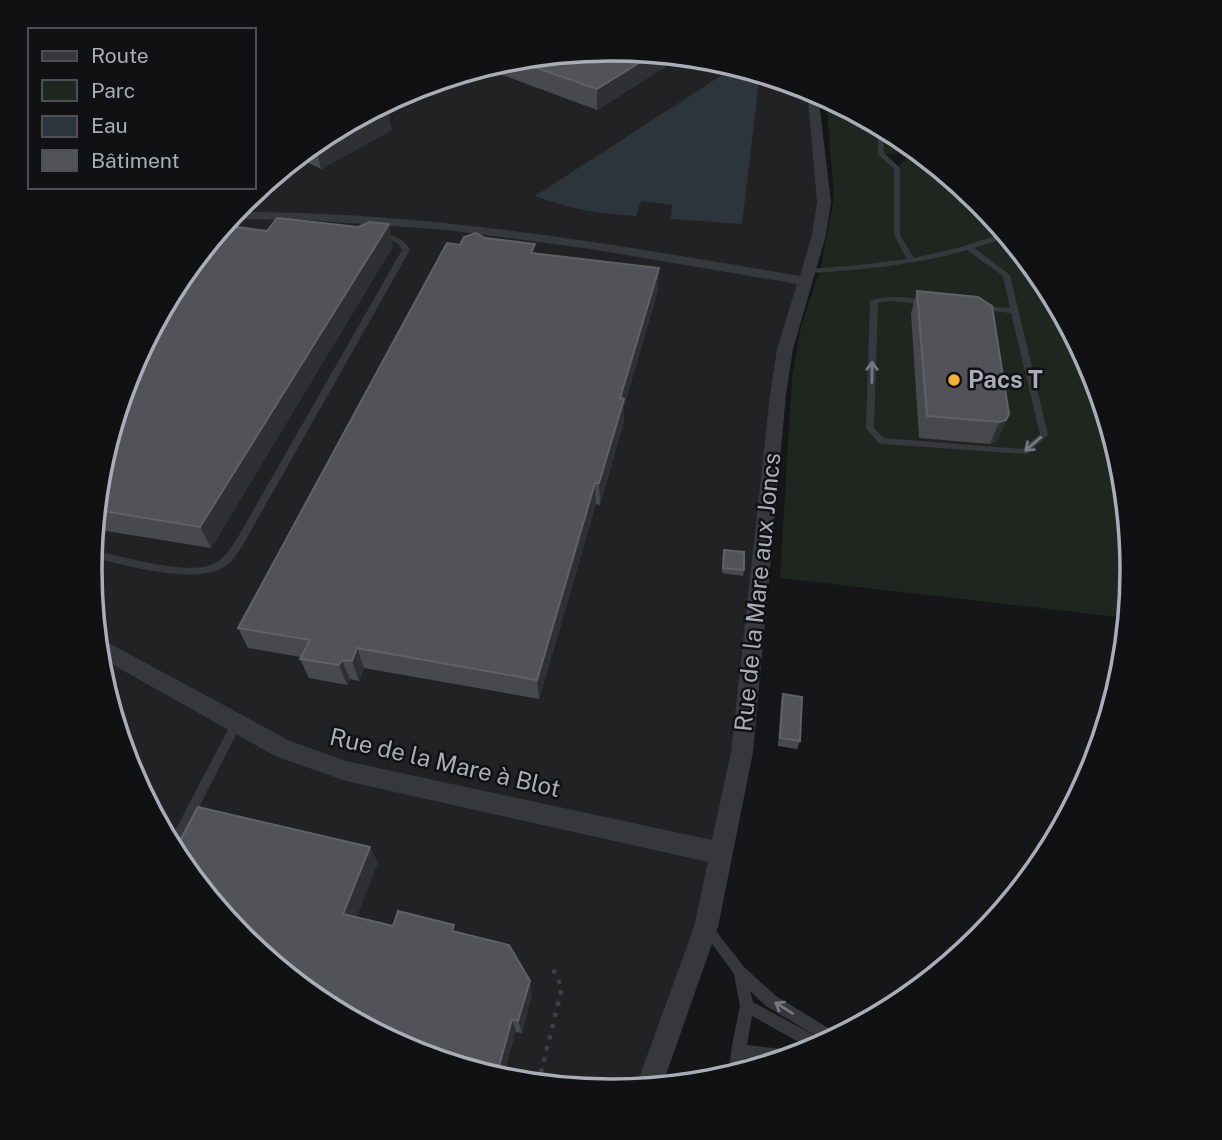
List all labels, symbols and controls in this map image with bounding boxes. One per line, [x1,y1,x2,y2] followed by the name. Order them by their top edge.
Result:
[28,28,256,189] legend
[91,43,149,68] text: Route
[91,78,135,103] text: Parc
[91,113,128,138] text: Eau
[91,148,180,173] text: Bâtiment
[865,361,879,384] one-way arrow
[968,365,1043,393] place label: Pacs T
[946,372,962,388] marker: Pacs T
[1024,436,1042,452] one-way arrow
[728,451,786,733] street label: Rue de la Mare aux Joncs
[327,722,563,802] street label: Rue de la Mare à Blot
[774,1001,794,1015] one-way arrow

